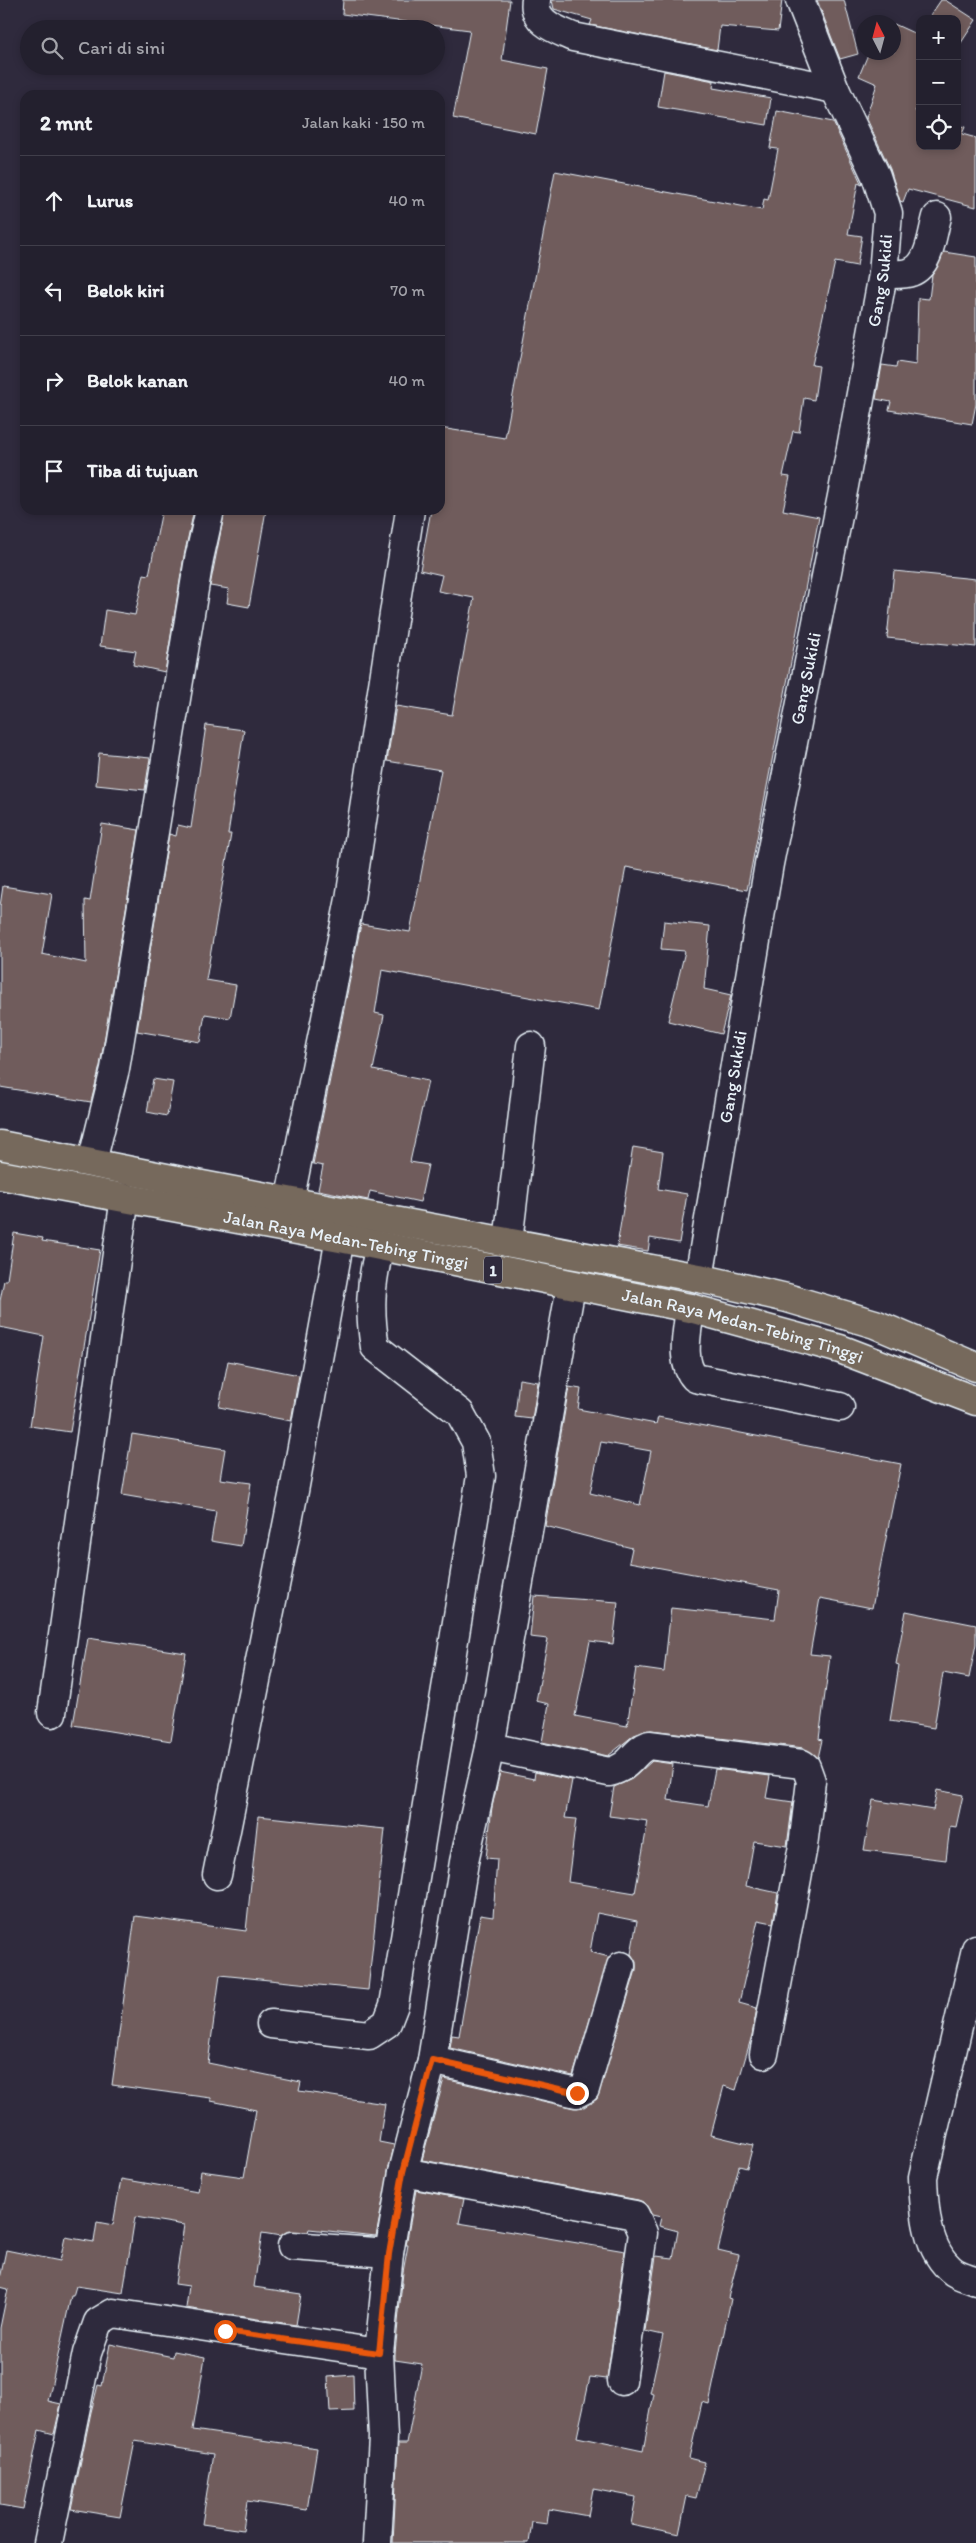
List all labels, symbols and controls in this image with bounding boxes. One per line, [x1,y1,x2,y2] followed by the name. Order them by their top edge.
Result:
[856,15,901,60] north arrow
[916,15,961,150] map controls
[916,15,961,60] button: +
[20,20,445,75] search box
[38,34,66,62] icon: search
[78,36,165,59] text: Cari di sini
[916,60,961,105] button: −
[916,105,961,150] button: locate
[40,110,93,135] text: 2 mnt
[302,113,425,132] text: Jalan kaki · 150 m
[40,187,68,215] icon: ahead
[87,189,133,212] text: Lurus
[388,191,425,210] text: 40 m
[862,233,897,329] street label: Gang Sukidi
[40,277,68,305] icon: left
[87,279,164,302] text: Belok kiri
[390,281,425,300] text: 70 m
[40,367,68,395] icon: right
[87,369,188,392] text: Belok kanan
[388,371,425,390] text: 40 m
[40,457,68,485] icon: arrive
[87,459,198,482] text: Tiba di tujuan
[786,630,826,727] street label: Gang Sukidi
[714,1029,752,1125] street label: Gang Sukidi
[222,1206,470,1274] street label: Jalan Raya Medan-Tebing Tinggi
[484,1256,502,1284] road number: 1
[620,1284,867,1368] street label: Jalan Raya Medan-Tebing Tinggi
[566,2082,589,2105] route end
[214,2320,237,2343] route start

